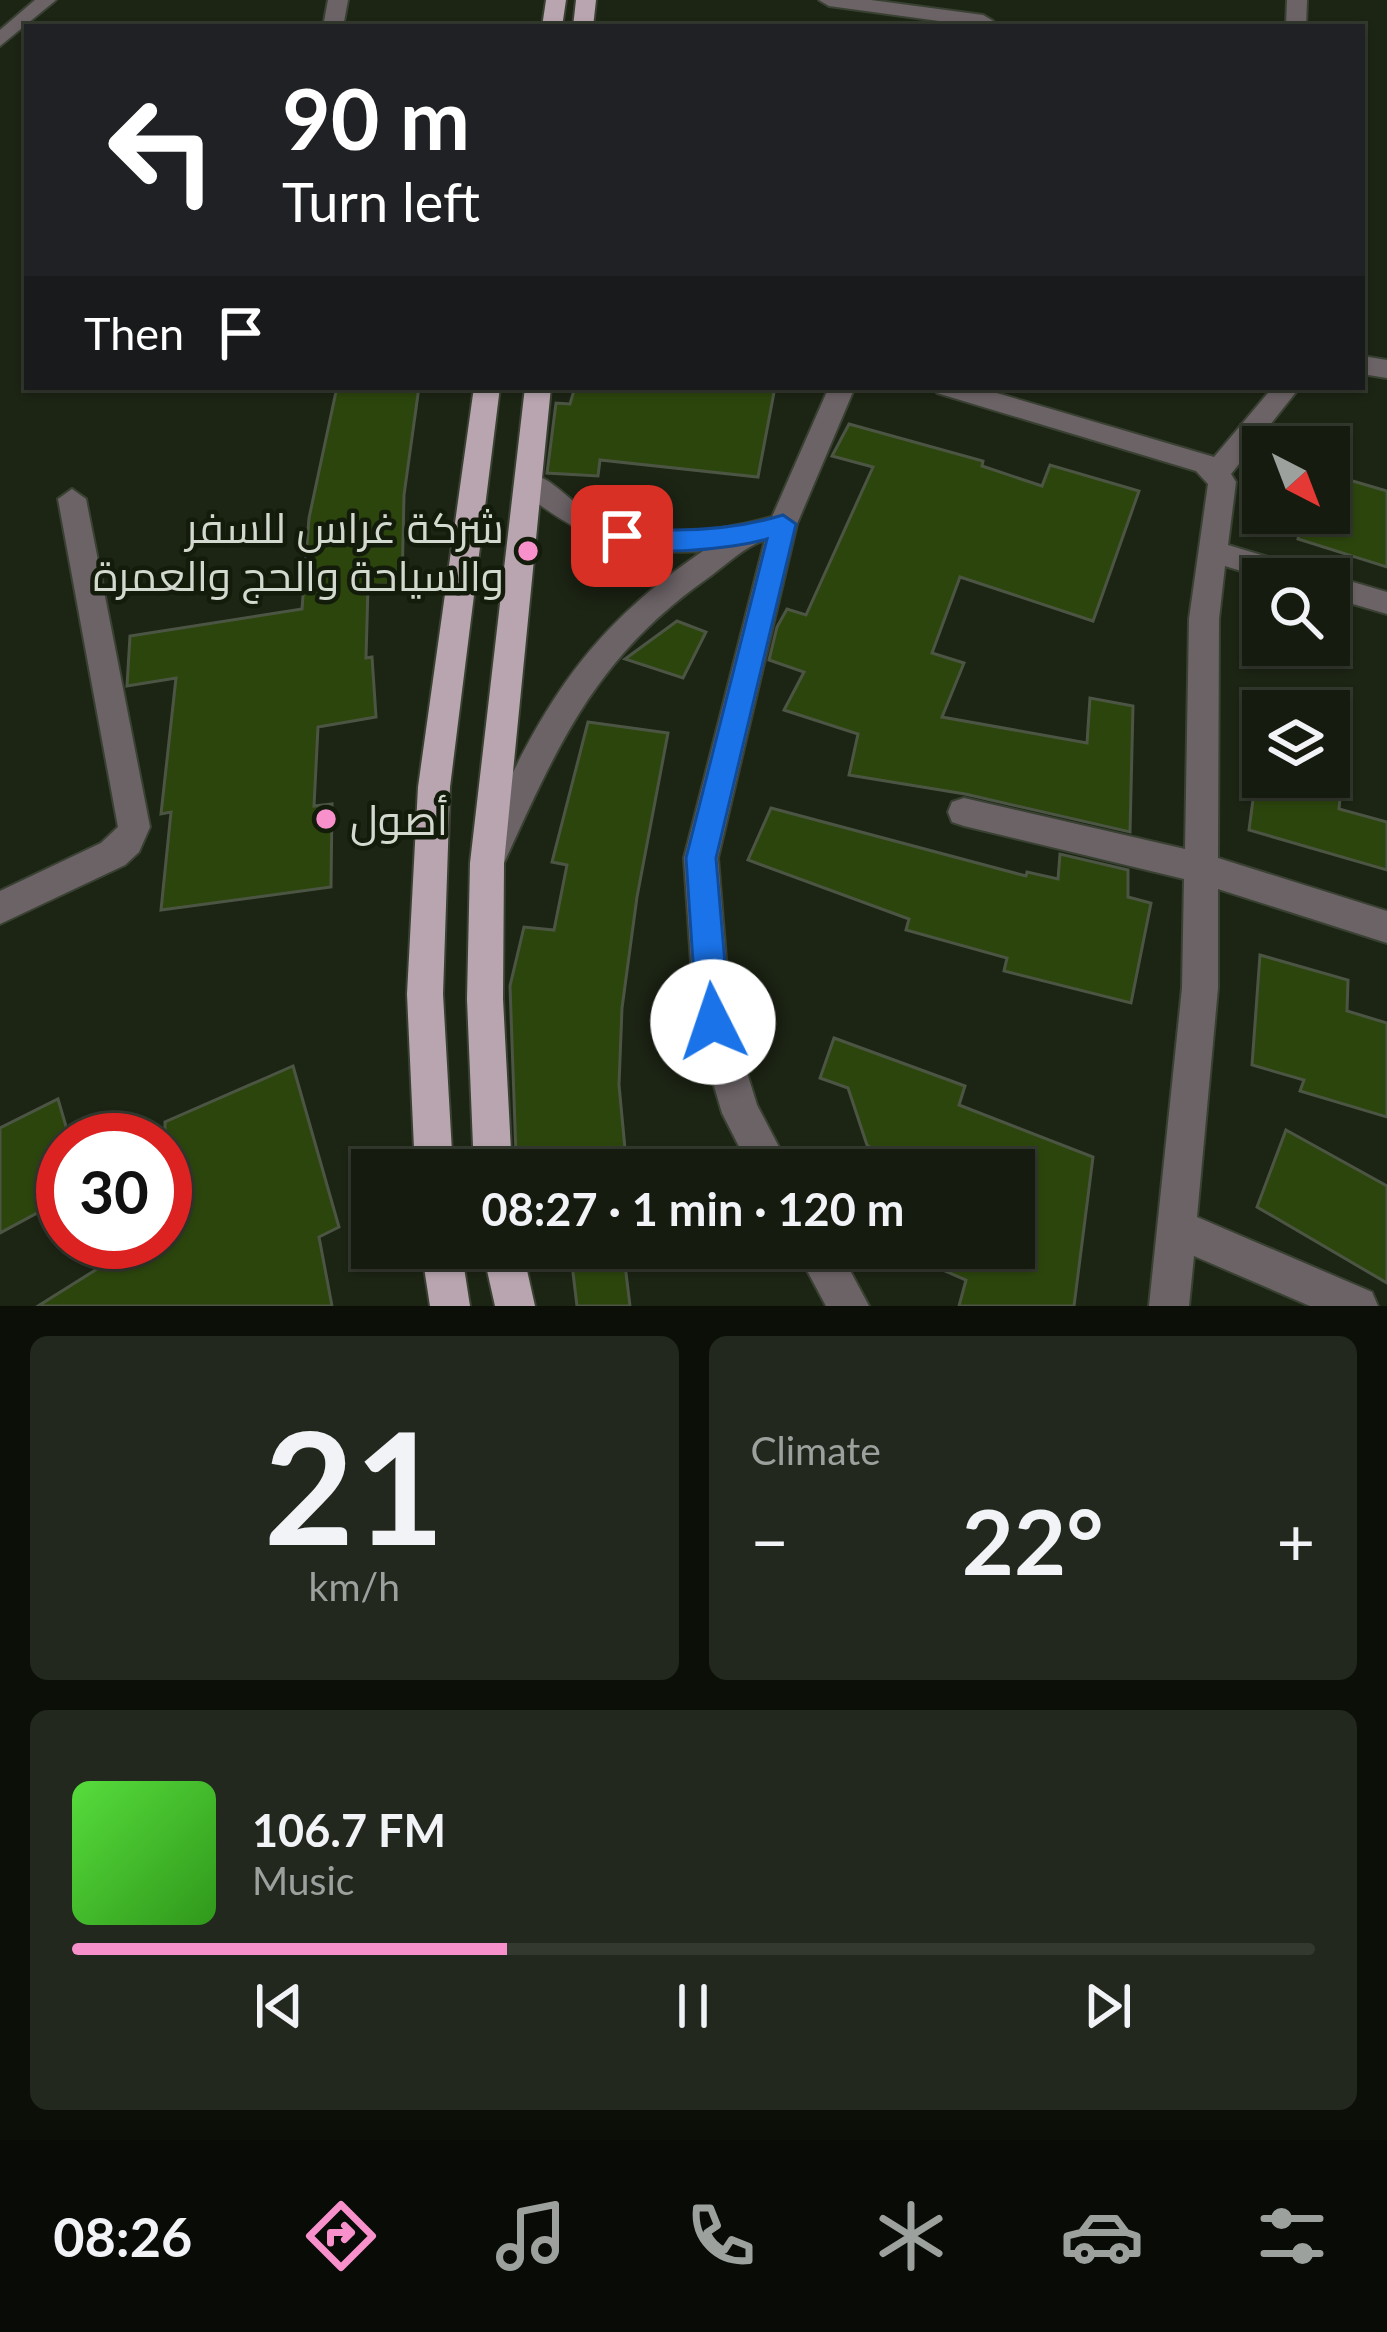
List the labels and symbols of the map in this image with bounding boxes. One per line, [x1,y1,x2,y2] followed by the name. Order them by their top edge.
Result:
[1242,426,1350,534] north arrow
[571,485,673,587] pin
[93,502,504,604] place label: شركة غراس للسفر والسياحة والحج والعمرة
[515,538,541,564] marker: شركة غراس للسفر والسياحة والحج والعمرة
[350,794,448,846] place label: أصول
[313,806,339,832] marker: أصول
[650,959,776,1085] position arrow
[36,1113,192,1269] speed limit sign: 30

